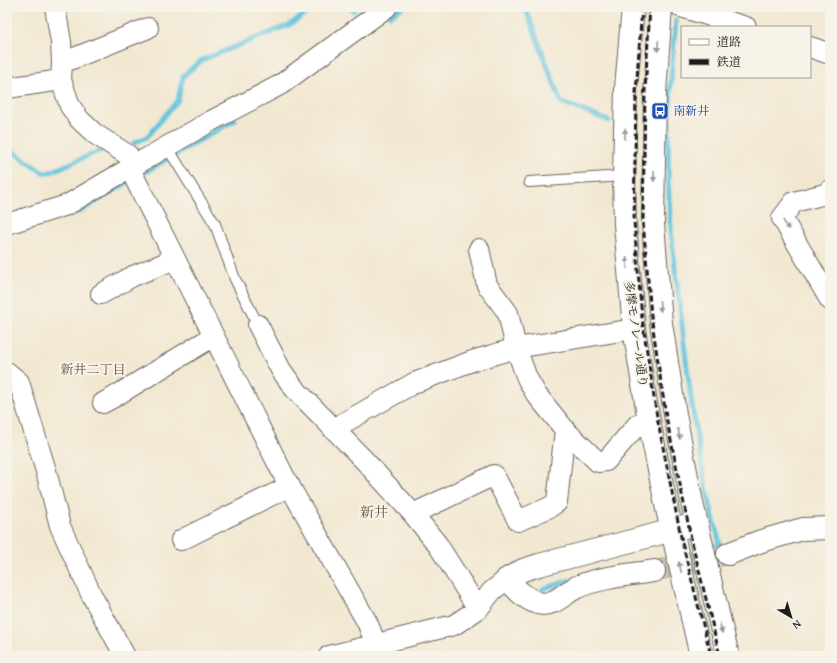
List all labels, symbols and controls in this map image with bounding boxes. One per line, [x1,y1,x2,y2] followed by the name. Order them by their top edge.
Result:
[681,26,811,78] legend
[717,33,741,50] text: 道路
[655,40,662,52] one-way arrow
[716,53,741,70] text: 鉄道
[650,101,670,121] bus stop icon: 南新井
[673,102,710,119] place label: 南新井
[622,127,628,140] one-way arrow
[651,170,657,183] one-way arrow
[783,219,790,231] one-way arrow
[624,257,631,270] one-way arrow
[621,280,652,388] street label: 多摩モノレール通り
[656,299,663,312] one-way arrow
[60,360,126,379] district label: 新井二丁目
[676,428,682,440] one-way arrow
[360,502,388,522] district label: 新井
[677,561,683,573] one-way arrow
[771,597,811,637] north arrow
[789,616,805,634] text: N
[719,622,725,634] one-way arrow

